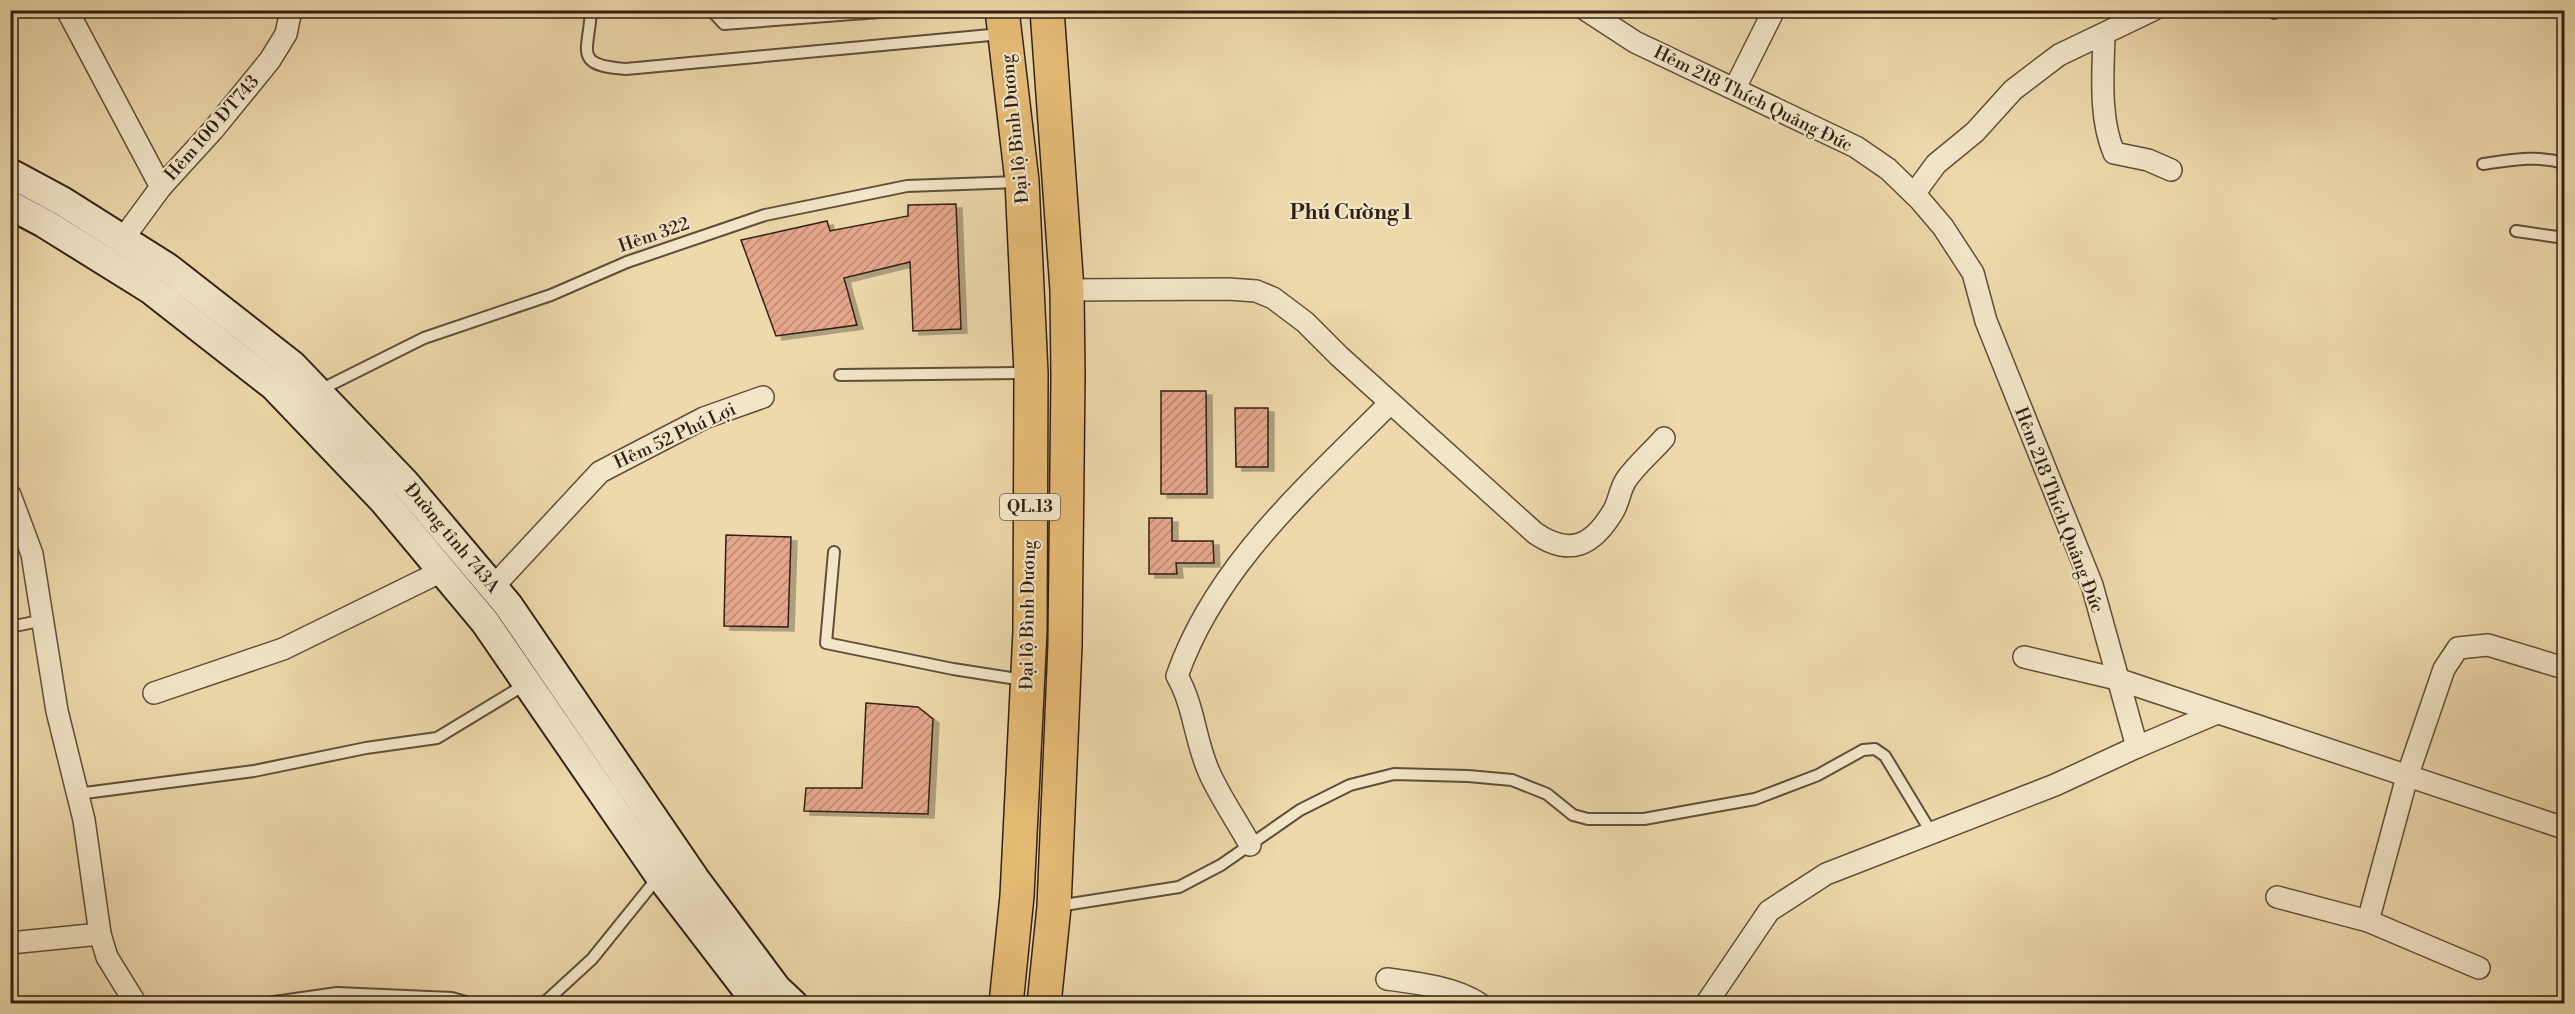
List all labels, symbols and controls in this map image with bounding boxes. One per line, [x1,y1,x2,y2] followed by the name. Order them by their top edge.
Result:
[1650,41,1856,157] street label: Hẻm 218 Thích Quảng Đức
[996,53,1034,205] street label: Đại lộ Bình Dương
[160,70,264,186] street label: Hẻm 100 ĐT743
[1290,200,1412,226] district label: Phú Cường 1
[616,212,692,258] street label: Hẻm 322
[610,398,740,474] street label: Hẻm 52 Phú Lợi
[2009,404,2109,616] street label: Hẻm 218 Thích Quảng Đức
[399,478,505,598] street label: Đường tỉnh 743A
[1000,494,1060,520] road number: QL.13
[1015,539,1041,690] street label: Đại lộ Bình Dương

